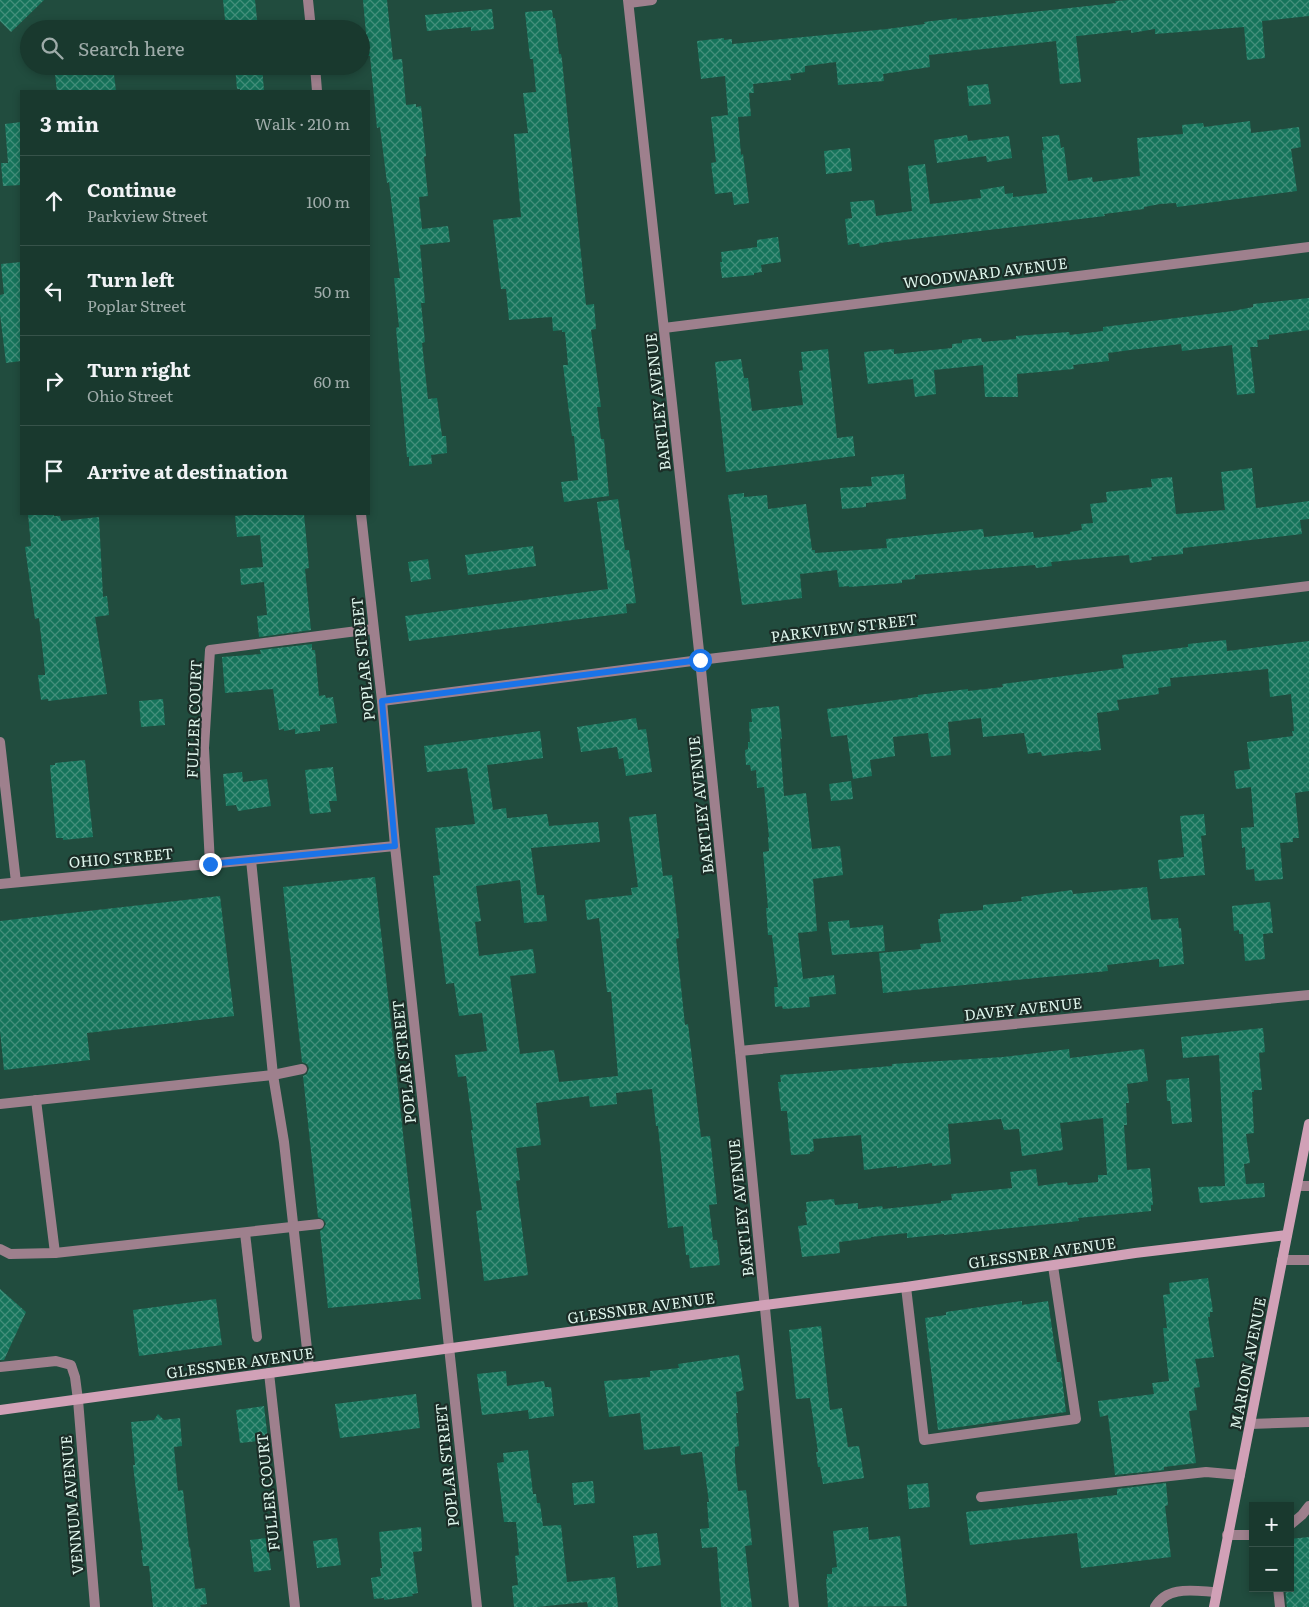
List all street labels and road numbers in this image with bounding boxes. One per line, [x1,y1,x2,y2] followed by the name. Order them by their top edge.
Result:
[902,251,1068,293] street label: WOODWARD AVENUE
[638,332,676,472] street label: BARTLEY AVENUE
[344,596,380,722] street label: POPLAR STREET
[769,607,919,647] street label: PARKVIEW STREET
[179,659,207,779] street label: FULLER COURT
[681,735,719,875] street label: BARTLEY AVENUE
[68,841,174,873] street label: OHIO STREET
[963,990,1083,1026] street label: DAVEY AVENUE
[385,999,421,1125] street label: POPLAR STREET
[721,1138,759,1278] street label: BARTLEY AVENUE
[967,1230,1117,1274] street label: GLESSNER AVENUE
[566,1285,716,1329] street label: GLESSNER AVENUE
[1223,1295,1271,1431] street label: MARION AVENUE
[165,1340,315,1384] street label: GLESSNER AVENUE
[428,1402,464,1528] street label: POPLAR STREET
[249,1432,285,1552] street label: FULLER COURT
[53,1434,89,1576] street label: VENNUM AVENUE

